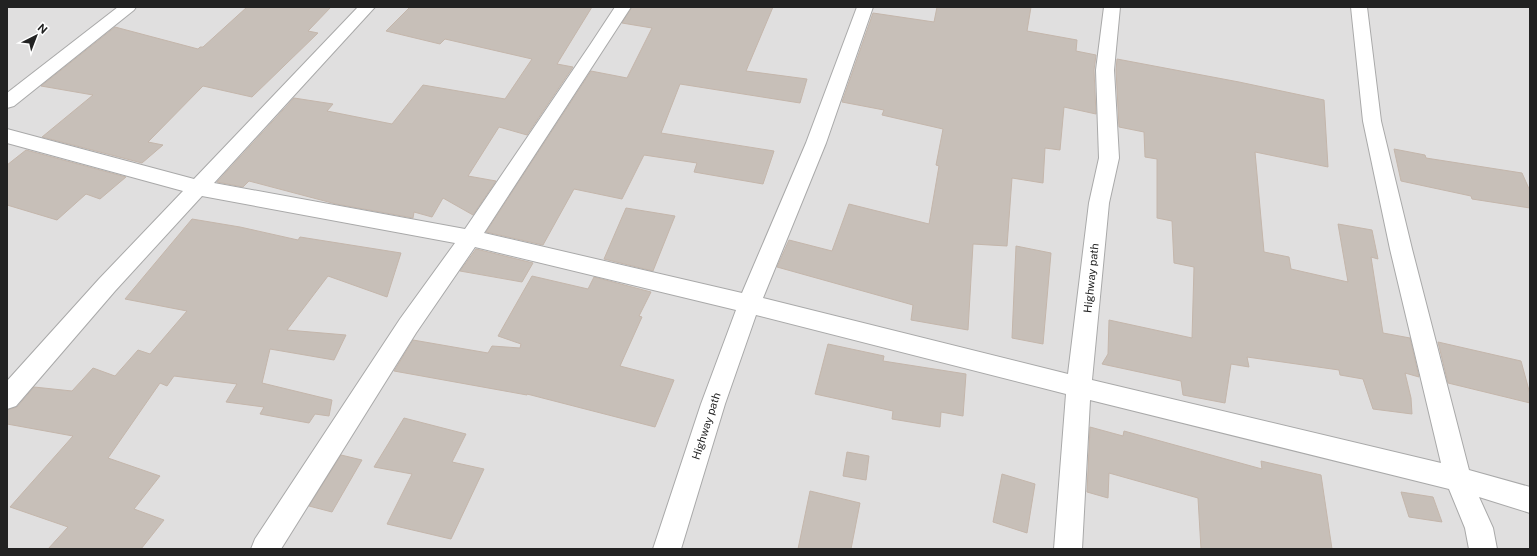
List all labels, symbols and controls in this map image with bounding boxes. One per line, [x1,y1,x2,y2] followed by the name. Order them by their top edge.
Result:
[16,16,56,56] north arrow
[35,21,50,36] text: N
[1081,243,1101,313] street label: Highway path
[689,391,723,461] street label: Highway path

